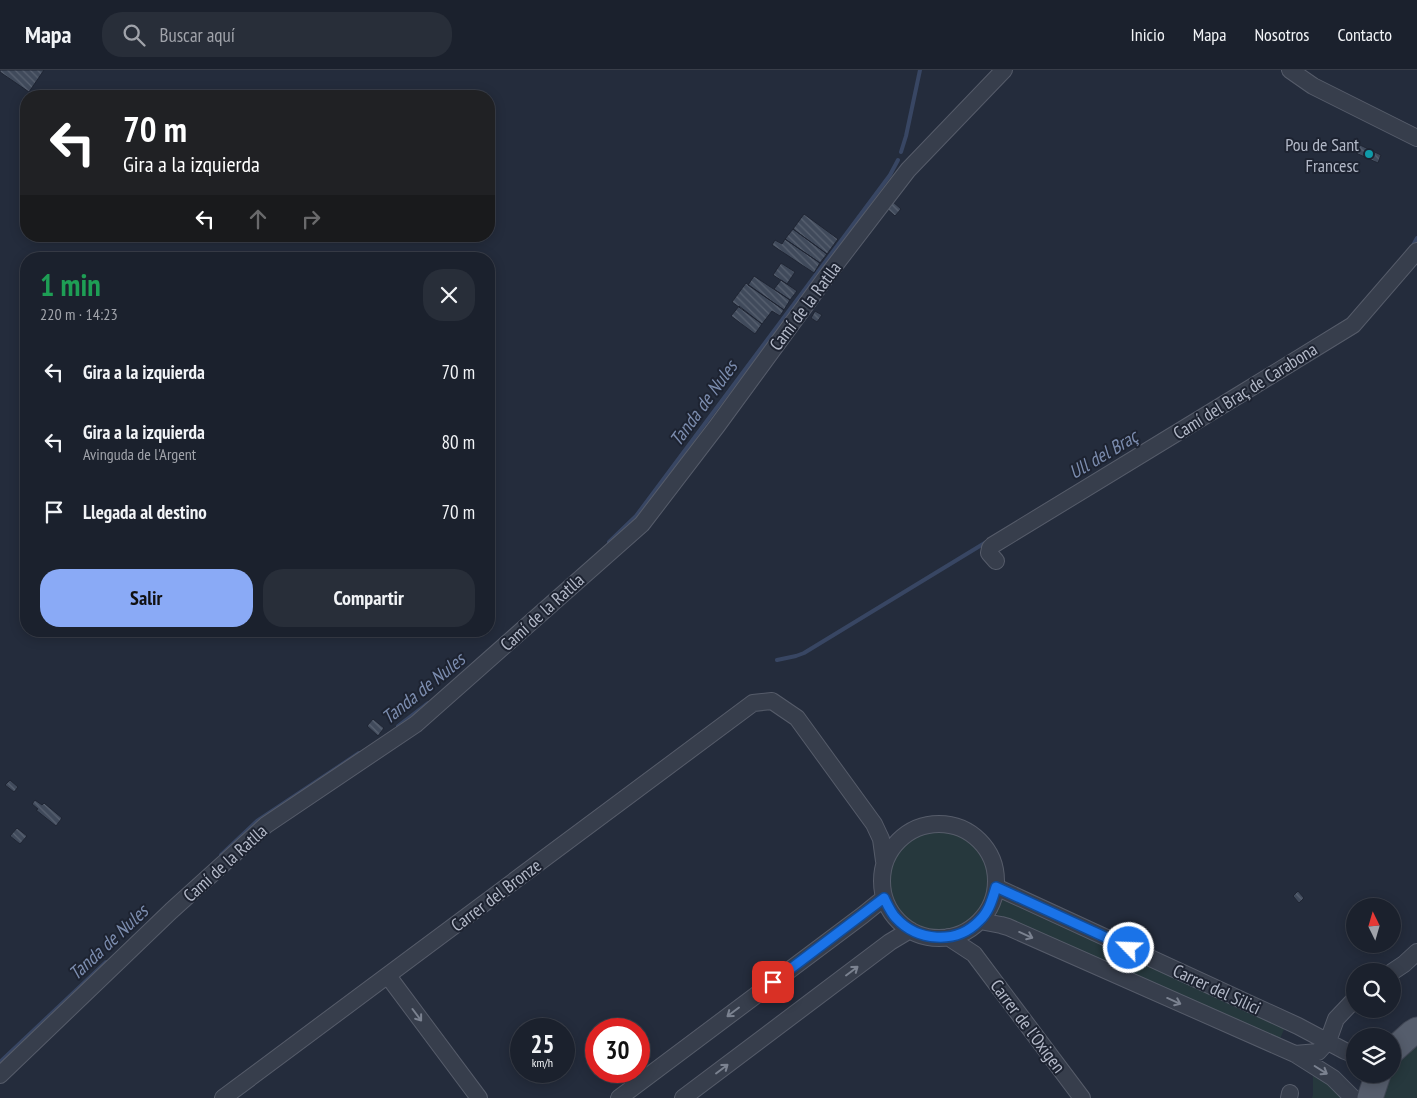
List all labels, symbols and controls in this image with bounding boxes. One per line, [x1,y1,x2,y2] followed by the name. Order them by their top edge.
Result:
[102,12,452,57] search box
[25,19,72,50] text: Mapa
[120,21,148,49] icon: search
[160,23,235,47] text: Buscar aquí
[1131,23,1165,46] text: Inicio
[1193,23,1226,46] text: Mapa
[1254,23,1309,46] text: Nosotros
[1337,23,1392,46] text: Contacto
[123,106,187,152] text: 70 m
[40,110,105,175] icon: left
[1285,133,1360,177] place label: Pou de Sant Francesc
[1363,148,1375,160] marker: Pou de Sant Francesc
[123,150,260,178] text: Gira a la izquierda
[191,205,219,233] icon: left
[244,205,272,233] icon: ahead
[297,205,325,233] icon: right
[764,257,846,355] street label: Camí de la Ratlla
[40,265,101,304] text: 1 min
[423,269,475,321] button: close
[40,304,118,324] text: 220 m · 14:23
[1169,337,1321,445] street label: Camí del Braç de Carabona
[664,354,743,450] water label: Tanda de Nules
[40,358,68,386] icon: left
[83,360,205,384] text: Gira a la izquierda
[442,360,475,384] text: 70 m
[83,420,205,444] text: Gira a la izquierda
[1064,423,1144,484] water label: Ull del Braç
[40,428,68,456] icon: left
[442,430,475,454] text: 80 m
[83,444,196,464] text: Avinguda de l'Argent
[40,498,68,526] icon: arrive
[83,500,207,524] text: Llegada al destino
[442,500,475,524] text: 70 m
[495,568,589,656] street label: Camí de la Ratlla
[40,569,253,627] button: Salir
[263,569,475,627] button: Compartir
[377,646,471,729] water label: Tanda de Nules
[178,819,272,907] street label: Camí de la Ratlla
[446,854,546,936] street label: Carrer del Bronze
[63,898,154,985] water label: Tanda de Nules
[1346,898,1401,952] north arrow
[1346,898,1401,1083] map controls
[1102,921,1154,973] position arrow
[1018,931,1033,941] one-way arrow
[1169,959,1265,1019] street label: Carrer del Silici
[752,961,794,1003] pin
[1346,963,1401,1018] button: search
[845,966,859,976] one-way arrow
[759,968,787,996] icon: arrive
[985,975,1071,1077] street label: Carrer de l'Oxigen
[1166,996,1181,1006] one-way arrow
[726,1007,740,1017] one-way arrow
[412,1008,422,1022] one-way arrow
[585,1018,650,1083] speed limit sign: 30
[531,1028,554,1060] text: 25
[1346,1028,1401,1083] button: layers
[532,1055,553,1070] text: km/h
[715,1063,728,1074] one-way arrow
[1314,1066,1328,1076] one-way arrow

